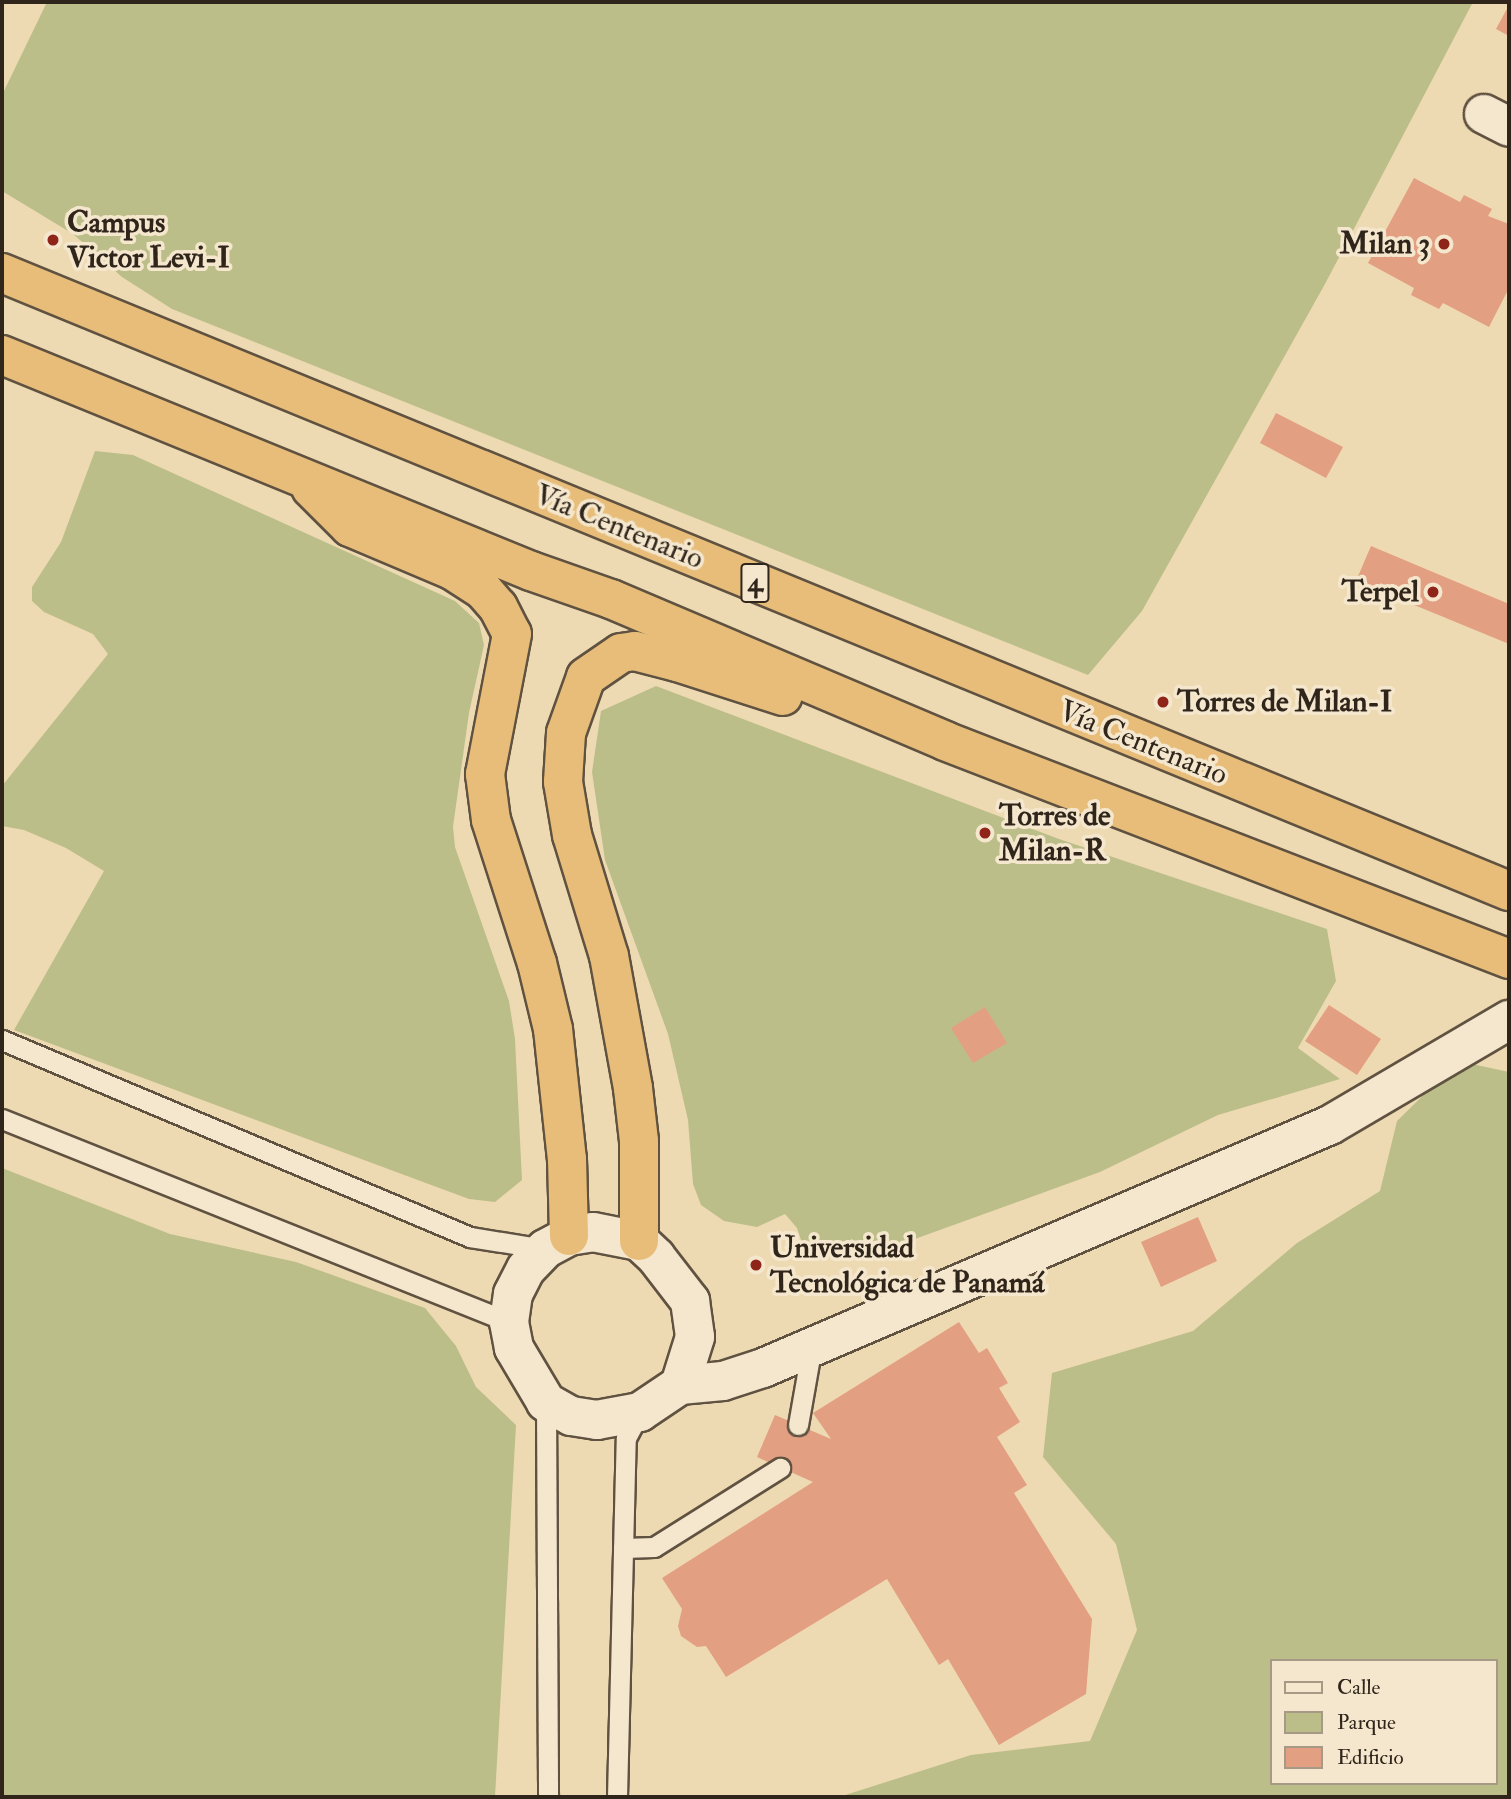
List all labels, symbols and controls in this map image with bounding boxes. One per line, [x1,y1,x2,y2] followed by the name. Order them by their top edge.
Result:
[67,205,230,276] place label: Campus Victor Levi-I
[1340,226,1430,262] place label: Milan 3
[45,232,61,248] marker: Campus Victor Levi-I
[1436,236,1452,252] marker: Milan 3
[529,477,709,577] street label: Vía Centenario
[739,558,771,608] road number: 4
[1341,574,1419,610] place label: Terpel
[1425,584,1441,600] marker: Terpel
[1177,684,1392,720] place label: Torres de Milan-I
[1053,693,1233,793] street label: Vía Centenario
[1155,694,1171,710] marker: Torres de Milan-I
[999,798,1111,868] place label: Torres de Milan-R
[977,825,993,841] marker: Torres de Milan-R
[770,1230,1044,1300] place label: Universidad Tecnológica de Panamá
[748,1257,764,1273] marker: Universidad Tecnológica de Panamá
[1270,1659,1497,1785] legend
[1337,1674,1380,1701] text: Calle
[1337,1709,1396,1736] text: Parque
[1337,1744,1404,1771] text: Edificio

